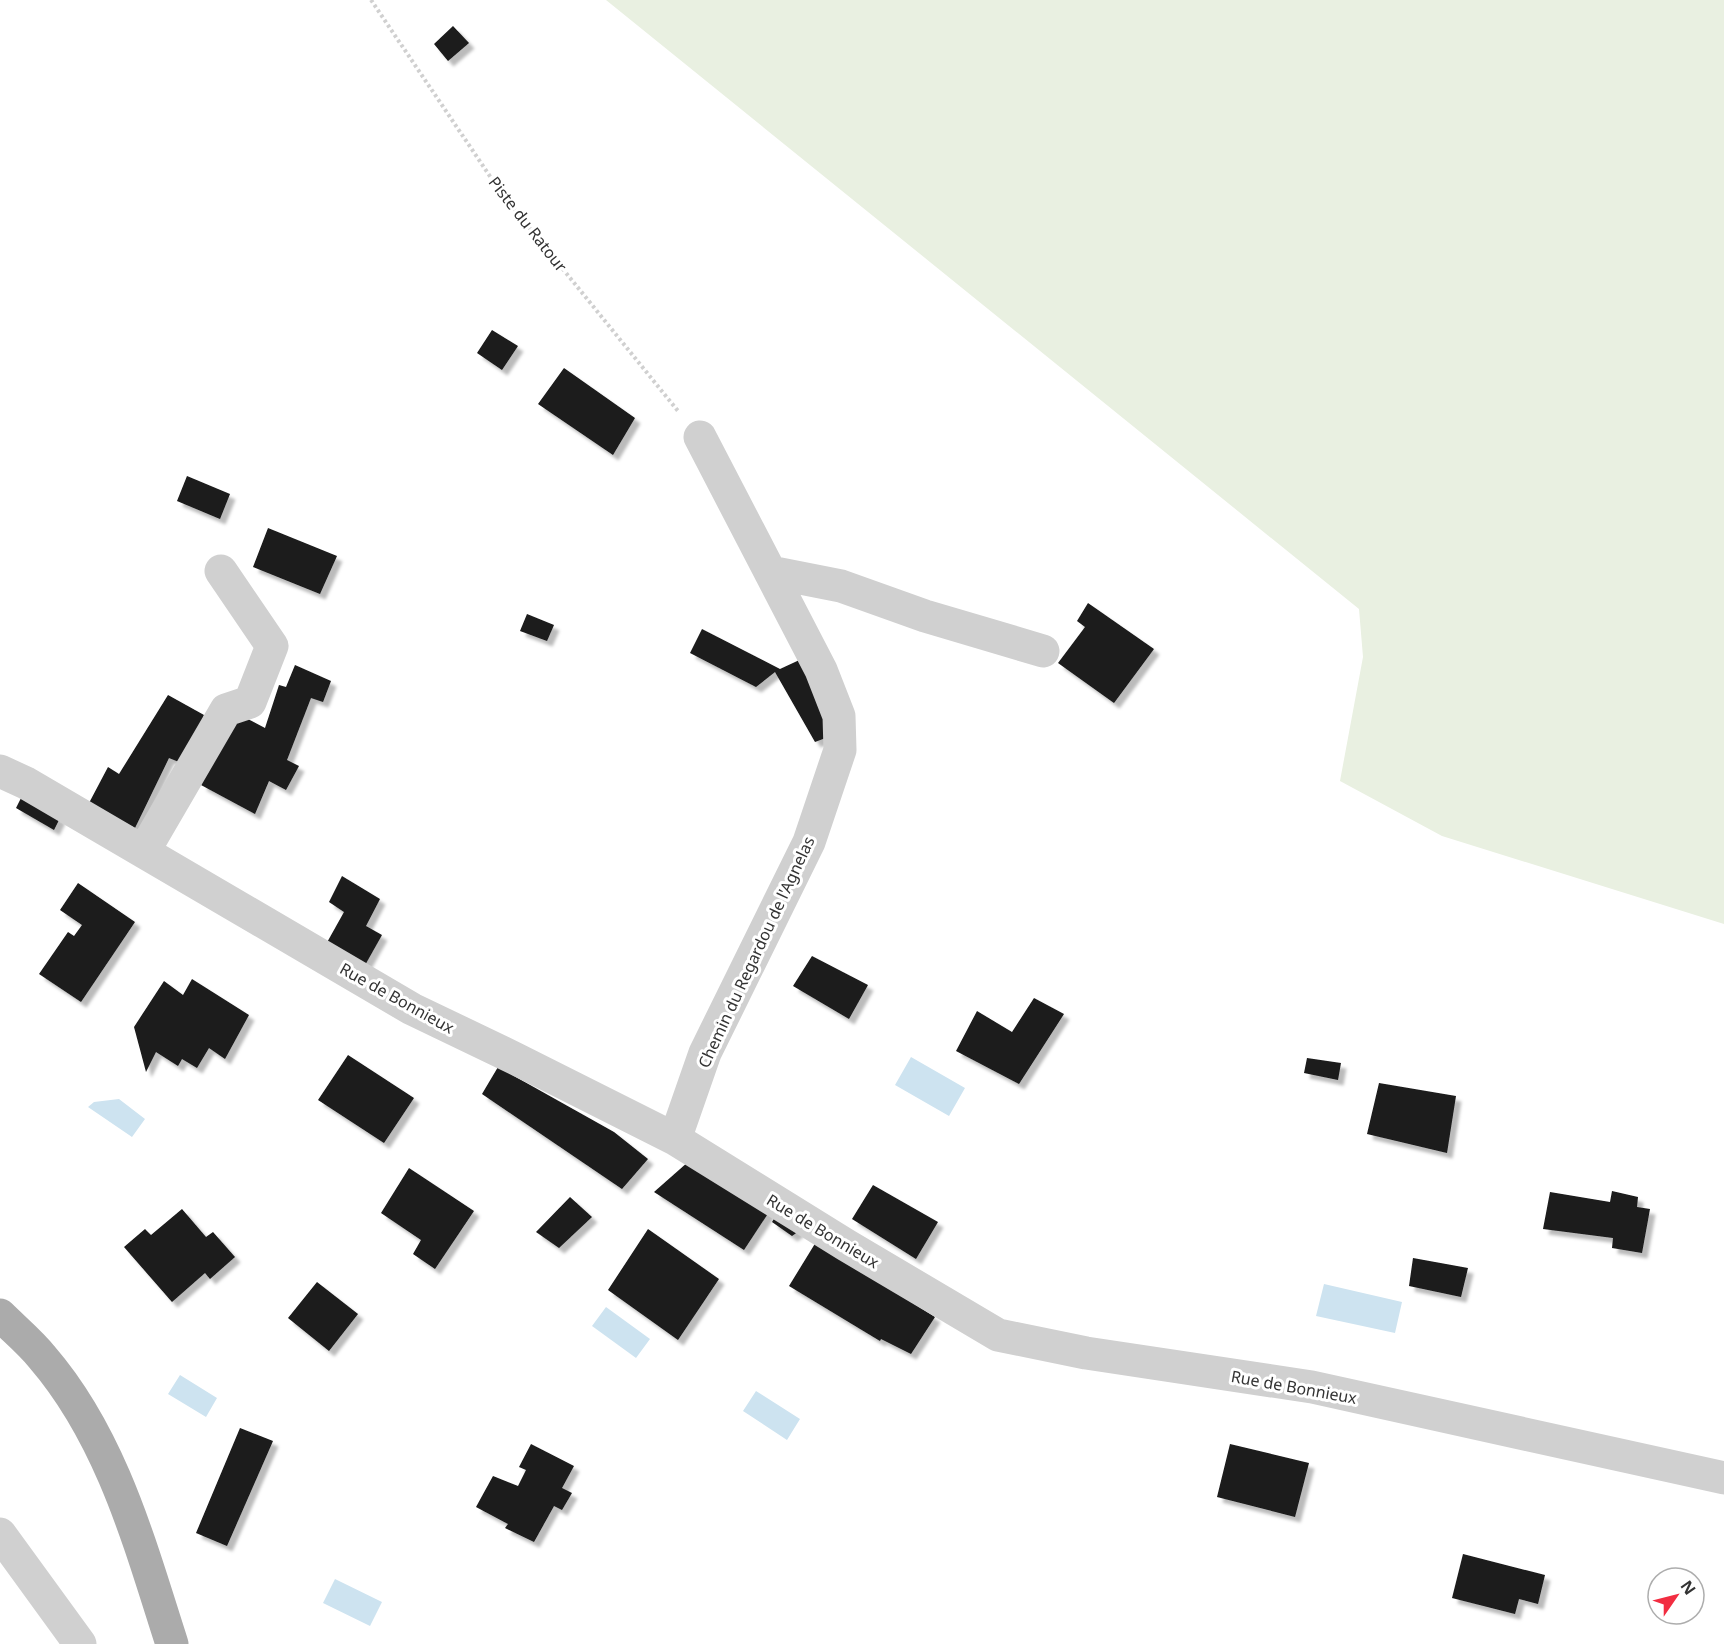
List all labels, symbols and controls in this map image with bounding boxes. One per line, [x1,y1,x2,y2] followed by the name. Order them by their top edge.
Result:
[484,172,572,276] street label: Piste du Ratour
[693,833,819,1071] street label: Chemin du Regardou de l'Agnelas
[336,957,459,1039] street label: Rue de Bonnieux
[763,1189,884,1274] street label: Rue de Bonnieux
[1229,1365,1359,1409] street label: Rue de Bonnieux
[1646,1566,1706,1626] north arrow
[1676,1576,1701,1599] text: N

